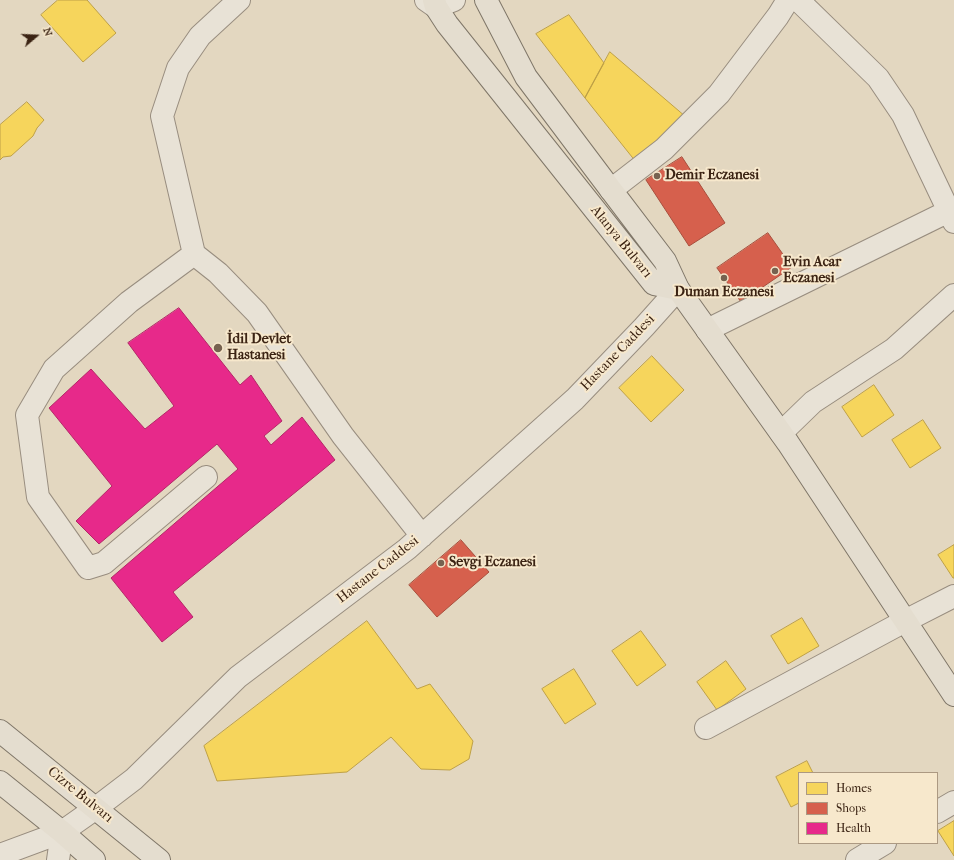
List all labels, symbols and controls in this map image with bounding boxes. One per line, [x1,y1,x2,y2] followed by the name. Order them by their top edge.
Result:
[16,16,56,56] north arrow
[40,26,55,38] text: N
[665,168,759,184] place label: Demir Eczanesi
[652,171,662,181] marker: Demir Eczanesi
[587,203,655,281] street label: Alanya Bulvarı
[783,255,841,288] place label: Evin Acar Eczanesi
[770,266,780,276] marker: Evin Acar Eczanesi
[719,273,729,283] marker: Duman Eczanesi
[674,285,774,301] place label: Duman Eczanesi
[577,311,659,395] street label: Hastane Caddesi
[227,332,291,364] place label: İdil Devlet Hastanesi
[212,342,224,354] marker: İdil Devlet Hastanesi
[334,533,422,607] street label: Hastane Caddesi
[449,555,536,571] place label: Sevgi Eczanesi
[436,558,446,568] marker: Sevgi Eczanesi
[44,763,116,827] street label: Cizre Bulvarı
[798,772,938,844] legend
[836,781,872,795] text: Homes
[836,801,866,815] text: Shops
[836,821,871,835] text: Health

